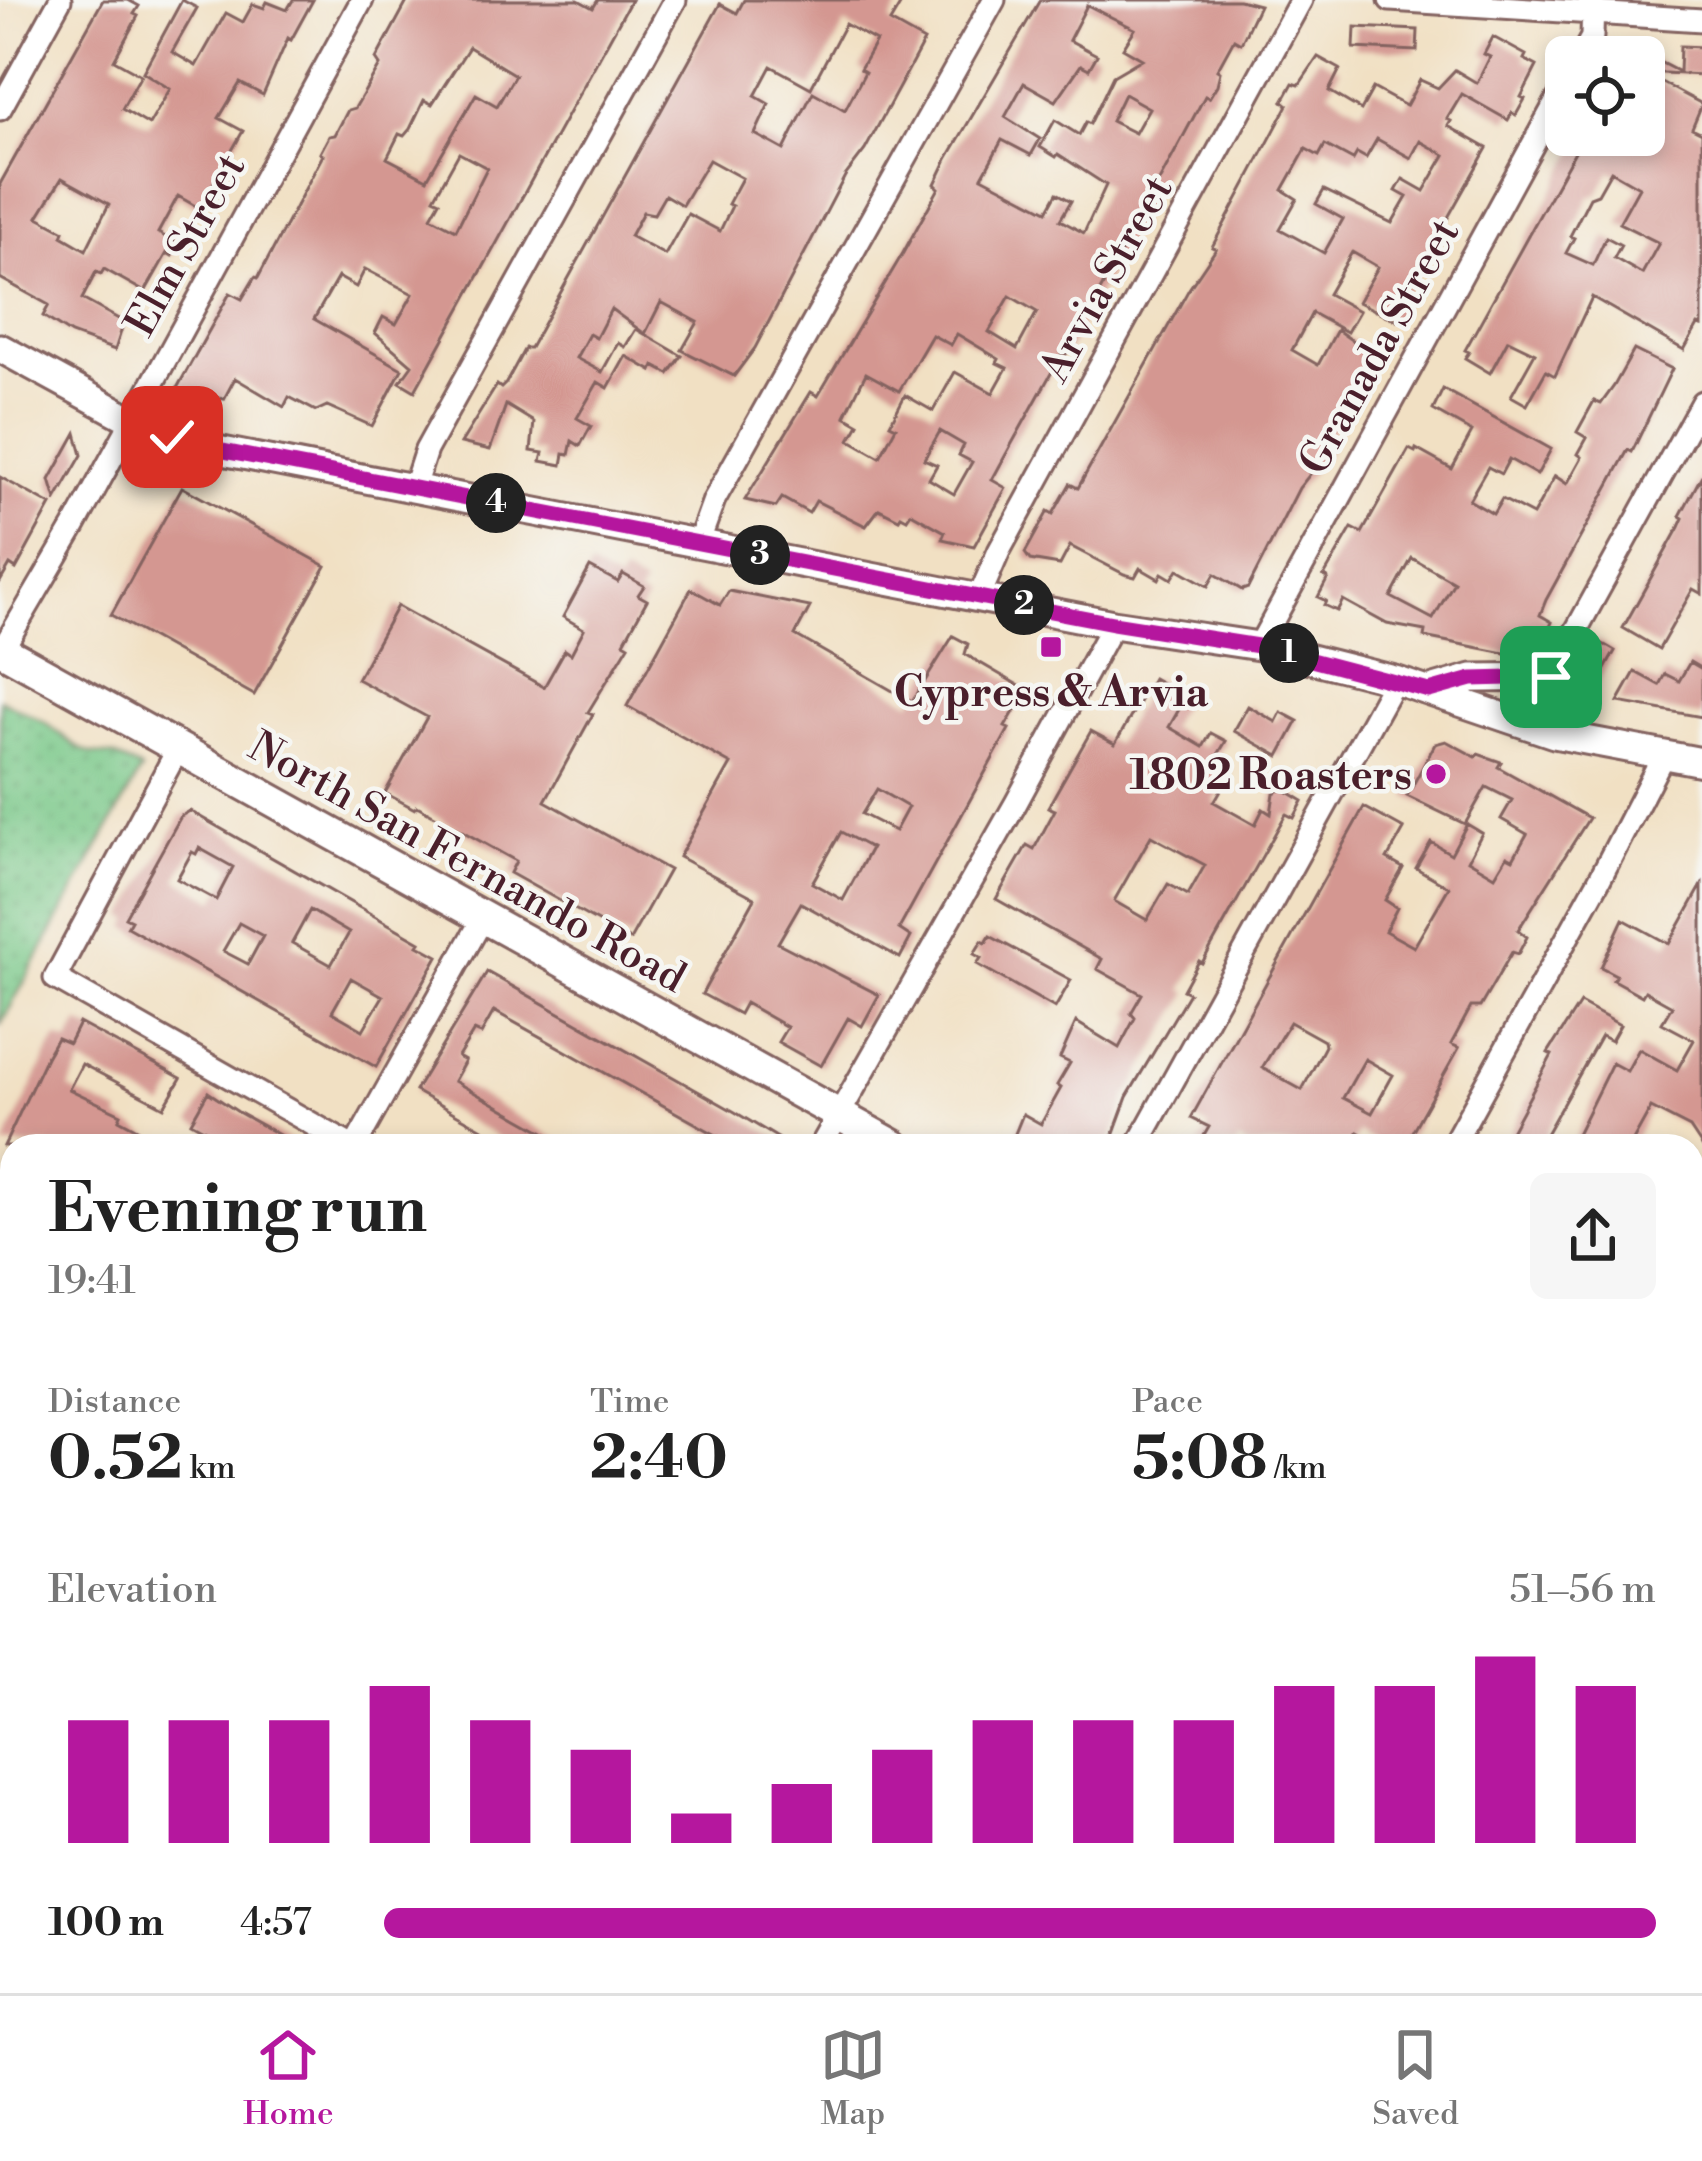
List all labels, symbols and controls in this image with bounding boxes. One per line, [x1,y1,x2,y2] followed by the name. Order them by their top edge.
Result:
[1545,36,1665,156] map controls
[1545,36,1665,156] button: locate
[114,144,258,346] street label: Elm Street
[1028,167,1186,392] street label: Arvia Street
[1288,210,1472,484] street label: Granada Street
[121,386,223,488] pin
[139,404,205,470] icon: check
[466,473,526,533] pin: 4
[485,482,507,523] text: 4
[730,525,790,585] pin: 3
[750,534,770,575] text: 3
[994,575,1054,635] pin: 2
[1014,584,1034,625] text: 2
[1259,623,1319,683] pin: 1
[1500,626,1602,728] pin
[1281,632,1297,673] text: 1
[1038,634,1064,660] marker: Cypress & Arvia
[1518,644,1584,710] icon: arrive
[894,667,1209,720] place label: Cypress & Arvia
[239,721,695,1006] street label: North San Fernando Road
[1130,750,1412,803] place label: 1802 Roasters
[1423,761,1449,787] marker: 1802 Roasters
[48,1170,427,1253] text: Evening run
[1530,1173,1656,1299] button: share
[48,1257,136,1306] text: 19:41
[48,1382,181,1423] text: Distance
[590,1382,669,1423] text: Time
[1132,1382,1203,1423] text: Pace
[48,1423,183,1498] text: 0.52
[590,1423,728,1498] text: 2:40
[1132,1423,1267,1498] text: 5:08
[183,1448,236,1489] text: km
[1267,1448,1327,1489] text: /km
[48,1566,217,1615] text: Elevation
[1509,1566,1656,1615] text: 51–56 m
[48,1899,164,1948] text: 100 m
[240,1899,312,1948] text: 4:57
[243,2022,334,2135] tab: Home
[820,2022,886,2135] tab: Map
[1372,2022,1459,2135] tab: Saved

